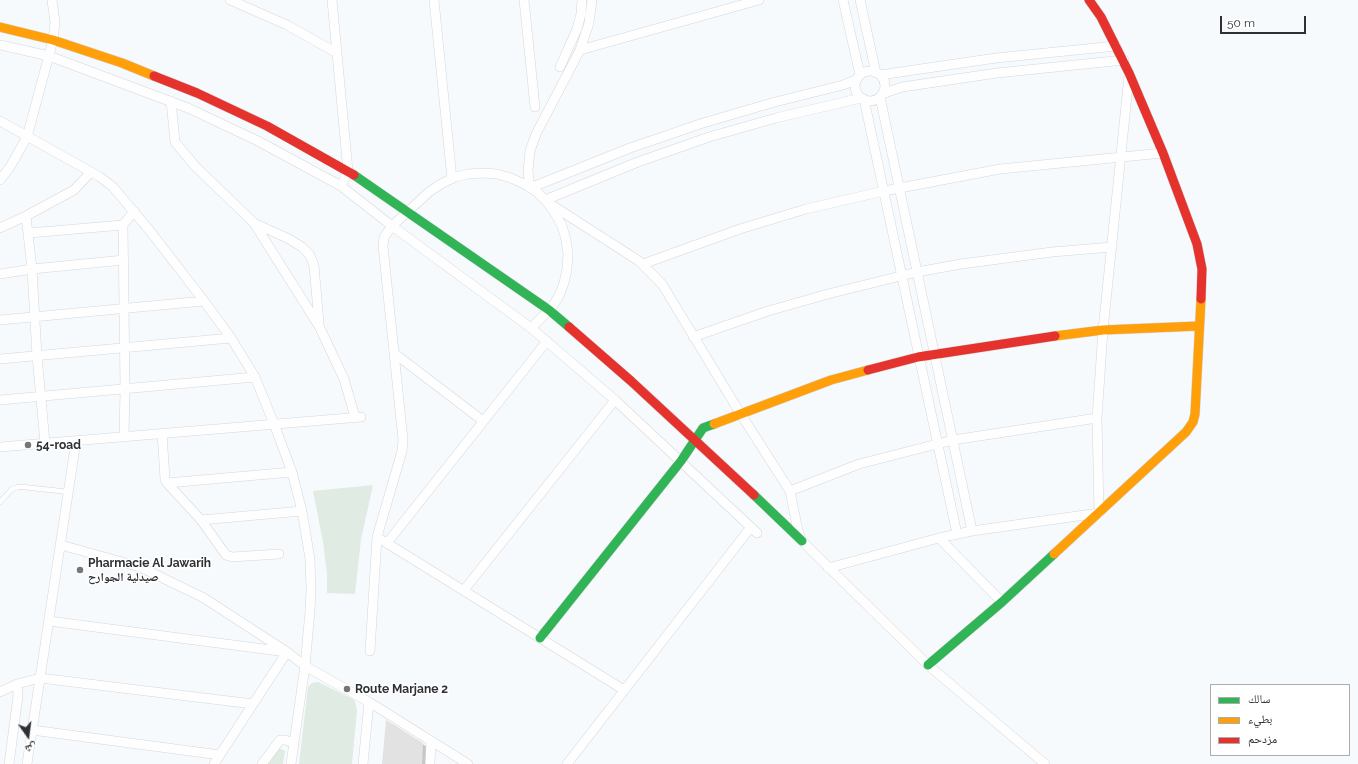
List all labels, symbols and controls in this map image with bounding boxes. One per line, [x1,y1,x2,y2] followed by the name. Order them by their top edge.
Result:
[1222,8,1308,34] scale bar
[1227,16,1255,30] text: 50 m
[36,438,81,452] place label: 54-road
[23,440,33,450] marker: 54-road
[88,556,211,584] place label: Pharmacie Al Jawarih صيدلية الجوارح
[75,565,85,575] marker: Pharmacie Al Jawarih صيدلية الجوارح
[355,682,448,696] place label: Route Marjane 2
[342,684,352,694] marker: Route Marjane 2
[1210,684,1350,756] legend
[1248,692,1270,706] text: سالك
[1248,712,1272,726] text: بطيء
[8,716,48,756] north arrow
[1248,732,1277,746] text: مزدحم
[24,740,38,756] text: ش

